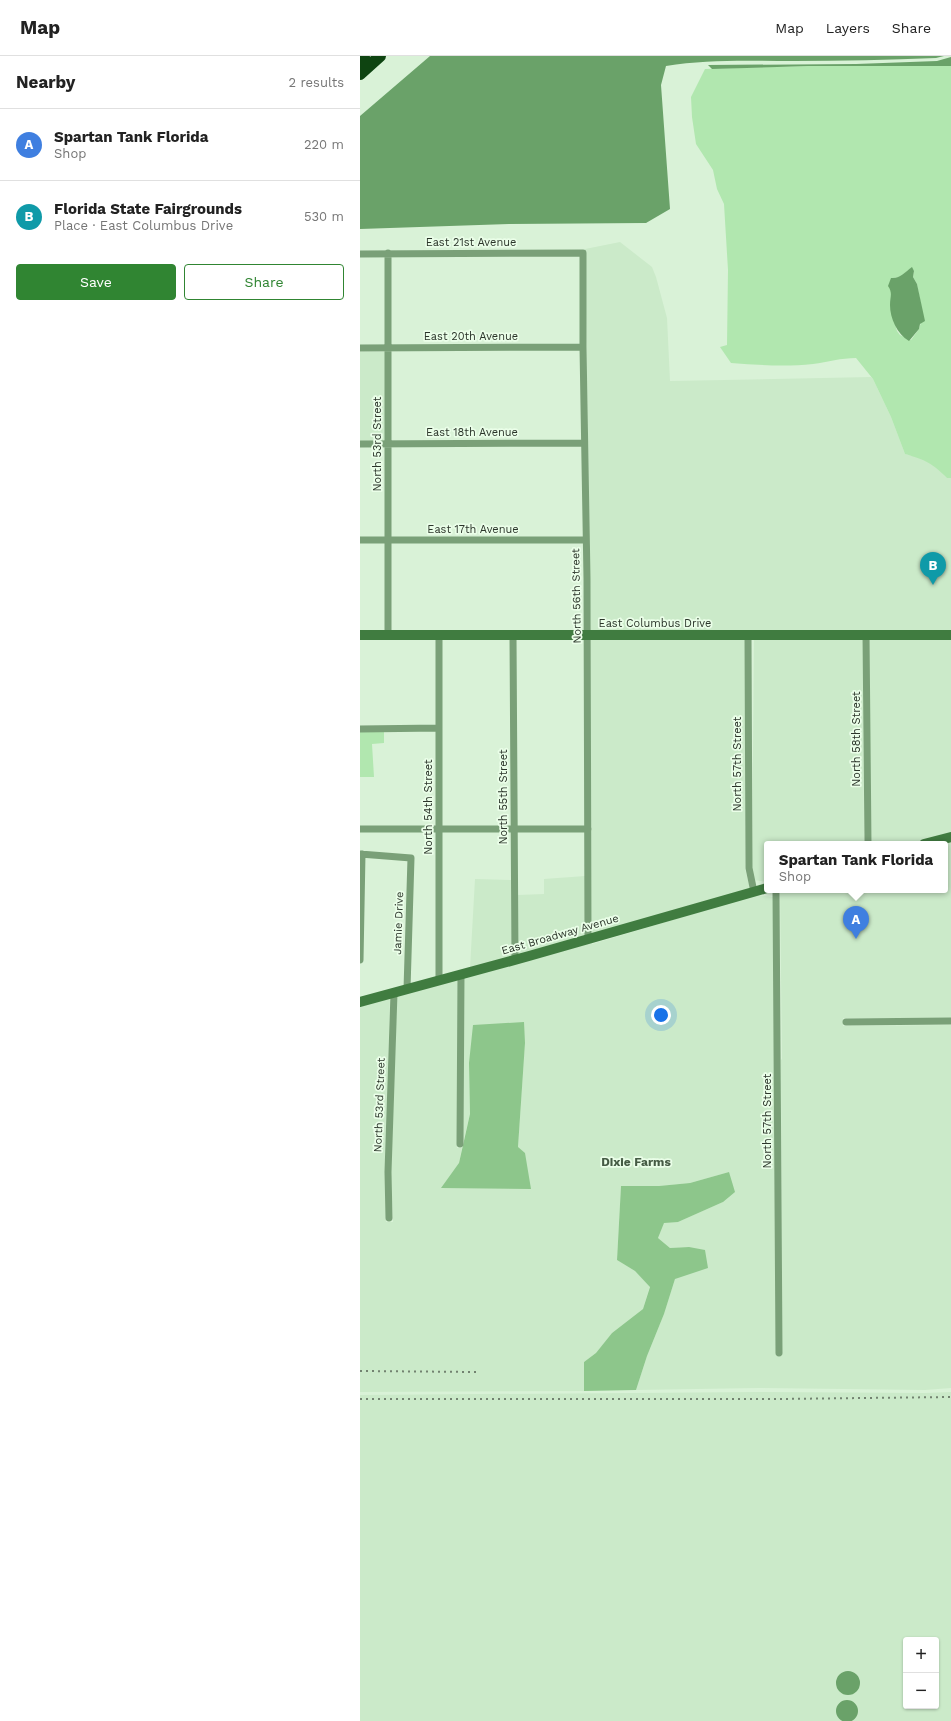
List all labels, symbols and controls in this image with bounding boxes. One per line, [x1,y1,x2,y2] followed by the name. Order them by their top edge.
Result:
[20,16,60,39] text: Map
[775,20,804,36] text: Map
[826,20,870,36] text: Layers
[892,20,931,36] text: Share
[16,72,75,92] text: Nearby
[289,75,344,90] text: 2 results
[54,128,208,146] text: Spartan Tank Florida
[25,137,33,152] text: A
[304,137,344,152] text: 220 m
[54,146,86,161] text: Shop
[54,200,242,218] text: Florida State Fairgrounds
[25,209,33,224] text: B
[304,209,344,224] text: 530 m
[54,218,233,233] text: Place · East Columbus Drive
[426,236,516,249] street label: East 21st Avenue
[16,264,176,300] button: Save
[184,264,344,300] button: Share
[424,330,518,343] street label: East 20th Avenue
[371,396,384,491] street label: North 53rd Street
[426,426,518,439] street label: East 18th Avenue
[427,523,519,536] street label: East 17th Avenue
[569,548,584,644] street label: North 56th Street
[920,552,946,585] pin: B
[599,617,711,630] street label: East Columbus Drive
[850,691,863,787] street label: North 58th Street
[731,716,744,811] street label: North 57th Street
[497,749,510,845] street label: North 55th Street
[422,759,435,855] street label: North 54th Street
[764,841,948,893] popup
[779,851,933,869] text: Spartan Tank Florida
[779,869,811,884] text: Shop
[391,891,406,955] street label: Jamie Drive
[843,906,869,939] pin: A
[500,912,620,957] street label: East Broadway Avenue
[651,1005,671,1025] your location
[371,1057,388,1153] street label: North 53rd Street
[761,1073,774,1168] street label: North 57th Street
[601,1155,671,1169] district label: Dixie Farms
[903,1637,939,1709] map controls
[903,1637,939,1673] button: +
[903,1673,939,1709] button: −

